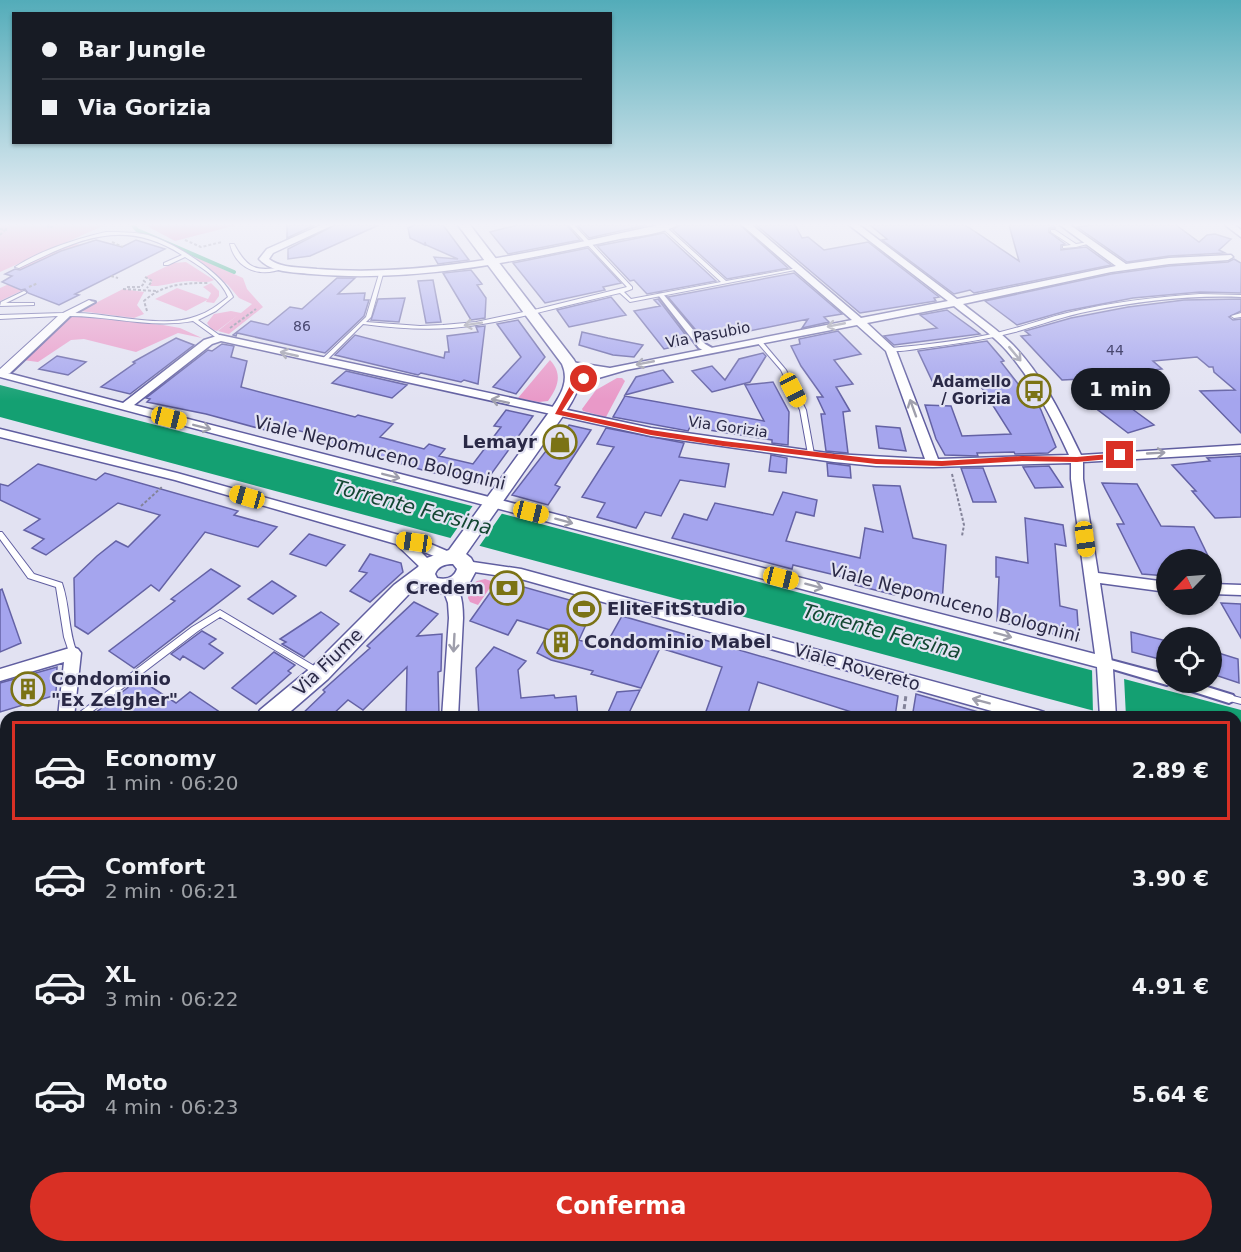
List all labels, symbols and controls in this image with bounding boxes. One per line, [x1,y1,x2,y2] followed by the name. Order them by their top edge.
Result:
[78,37,206,62] text: Bar Jungle
[78,95,211,120] text: Via Gorizia
[293,318,311,334] house number: 86
[463,318,483,329] one-way arrow
[664,318,752,352] street label: Via Pasubio
[827,320,846,331] one-way arrow
[1106,342,1124,358] house number: 44
[1008,346,1022,361] one-way arrow
[280,347,299,359] one-way arrow
[635,358,655,369] one-way arrow
[570,365,597,392] route start
[1070,368,1170,410] callout: 1 min
[777,370,809,410] car
[932,373,1011,408] place label: Adamello / Gorizia
[1016,373,1052,409] bus stop icon: Adamello / Gorizia
[1089,377,1152,401] text: 1 min
[491,394,510,406] one-way arrow
[906,399,917,418] one-way arrow
[149,405,189,431] car
[252,411,508,494] street label: Viale Nepomuceno Bolognini
[687,412,769,442] street label: Via Gorizia
[193,422,212,433] one-way arrow
[542,424,578,460] shop icon: Lemayr
[462,431,537,452] place label: Lemayr
[1106,441,1133,468] route end
[1146,447,1166,458] one-way arrow
[381,470,400,482] one-way arrow
[331,474,495,540] water label: Torrente Fersina
[227,483,267,511] car
[511,499,551,525] car
[555,515,574,527] one-way arrow
[1074,520,1096,558] car
[395,531,433,553] car
[1156,549,1222,615] north arrow
[1156,549,1222,693] map controls
[828,559,1083,646] street label: Viale Nepomuceno Bolognini
[761,565,801,591] car
[489,570,525,606] bank icon: Credem
[406,577,484,598] place label: Credem
[804,581,823,592] one-way arrow
[566,591,602,627] sports icon: EliteFitStudio
[607,598,745,619] place label: EliteFitStudio
[800,598,964,664] water label: Torrente Fersina
[289,624,367,700] street label: Via Fiume
[543,624,579,660] building icon: Condominio Mabel
[1156,627,1222,693] button: locate
[993,630,1012,642] one-way arrow
[584,631,772,652] place label: Condominio Mabel
[449,633,460,653] one-way arrow
[792,638,923,695] street label: Viale Rovereto
[51,668,178,710] place label: Condominio "Ex Zelgher"
[10,671,46,707] building icon: Condominio "Ex Zelgher"
[972,695,991,707] one-way arrow
[33,744,87,798] icon: car
[105,746,216,771] text: Economy
[1132,758,1209,783] text: 2.89 €
[105,771,239,795] text: 1 min · 06:20
[33,852,87,906] icon: car
[105,854,205,879] text: Comfort
[1132,866,1209,891] text: 3.90 €
[105,879,239,903] text: 2 min · 06:21
[33,960,87,1014] icon: car
[105,962,136,987] text: XL
[1132,974,1209,999] text: 4.91 €
[105,987,239,1011] text: 3 min · 06:22
[33,1068,87,1122] icon: car
[105,1070,168,1095] text: Moto
[1132,1082,1209,1107] text: 5.64 €
[105,1095,239,1119] text: 4 min · 06:23
[30,1172,1212,1241] button: Conferma

